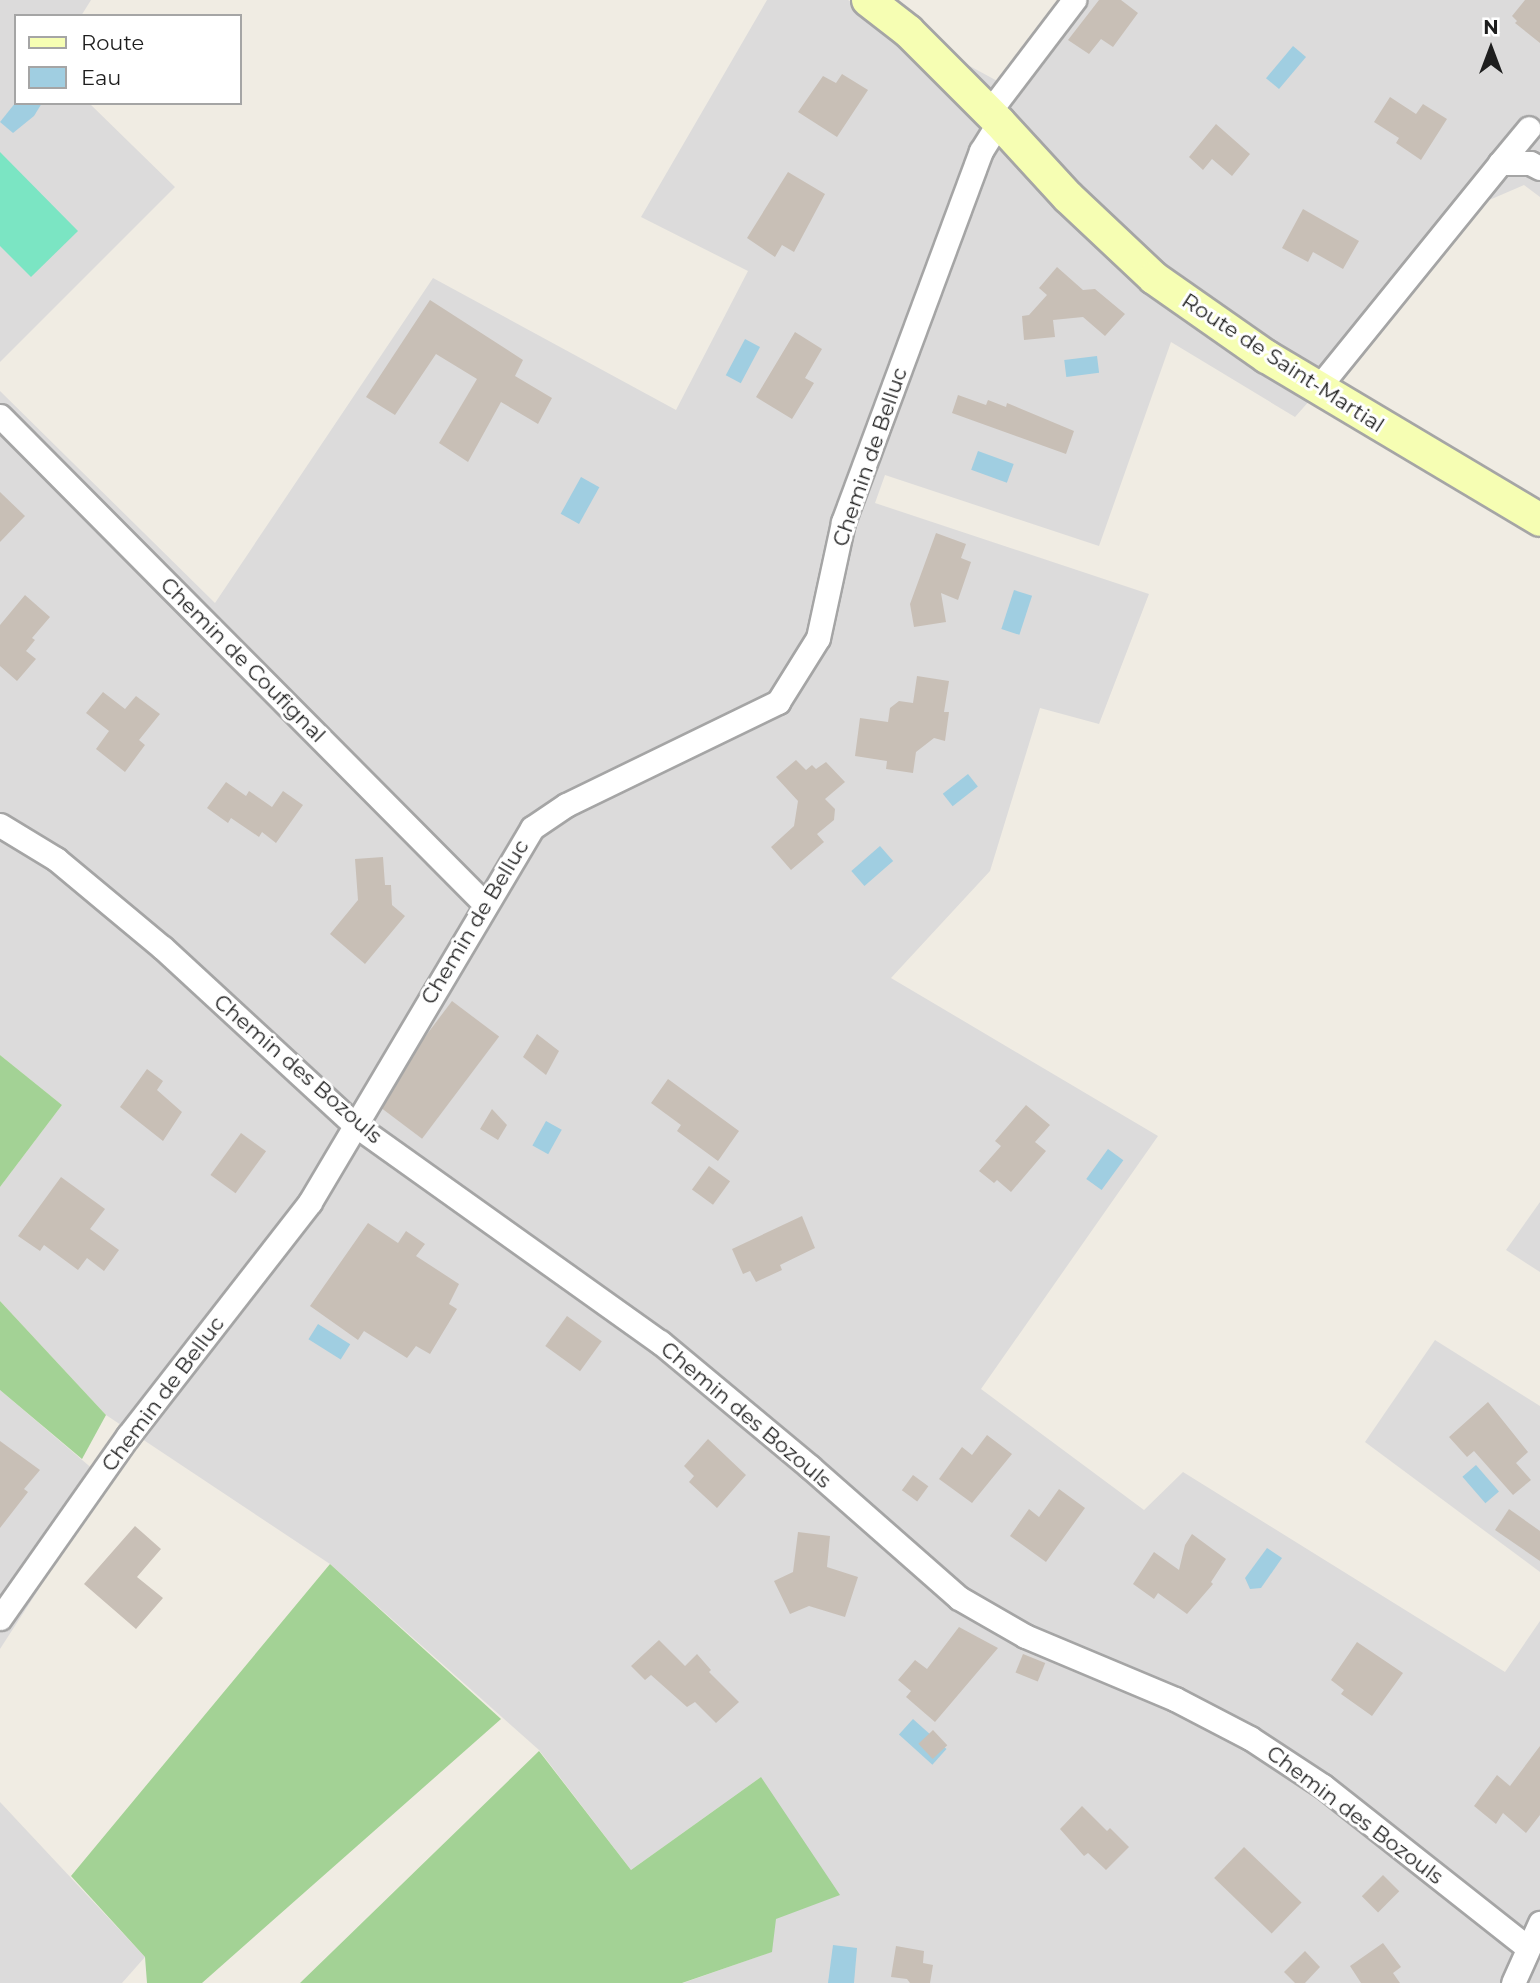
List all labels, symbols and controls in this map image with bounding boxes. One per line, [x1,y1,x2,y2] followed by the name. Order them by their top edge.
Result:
[14,14,242,105] legend
[1456,14,1526,84] north arrow
[1483,16,1499,39] text: N
[81,30,144,55] text: Route
[81,65,121,90] text: Eau
[1177,288,1389,438] street label: Route de Saint-Martial
[828,364,912,550] street label: Chemin de Belluc
[155,572,331,748] street label: Chemin de Coufignal
[416,835,534,1009] street label: Chemin de Belluc
[209,989,387,1149] street label: Chemin des Bozouls
[96,1312,230,1476] street label: Chemin de Belluc
[656,1336,836,1494] street label: Chemin des Bozouls
[1262,1740,1448,1890] street label: Chemin des Bozouls

